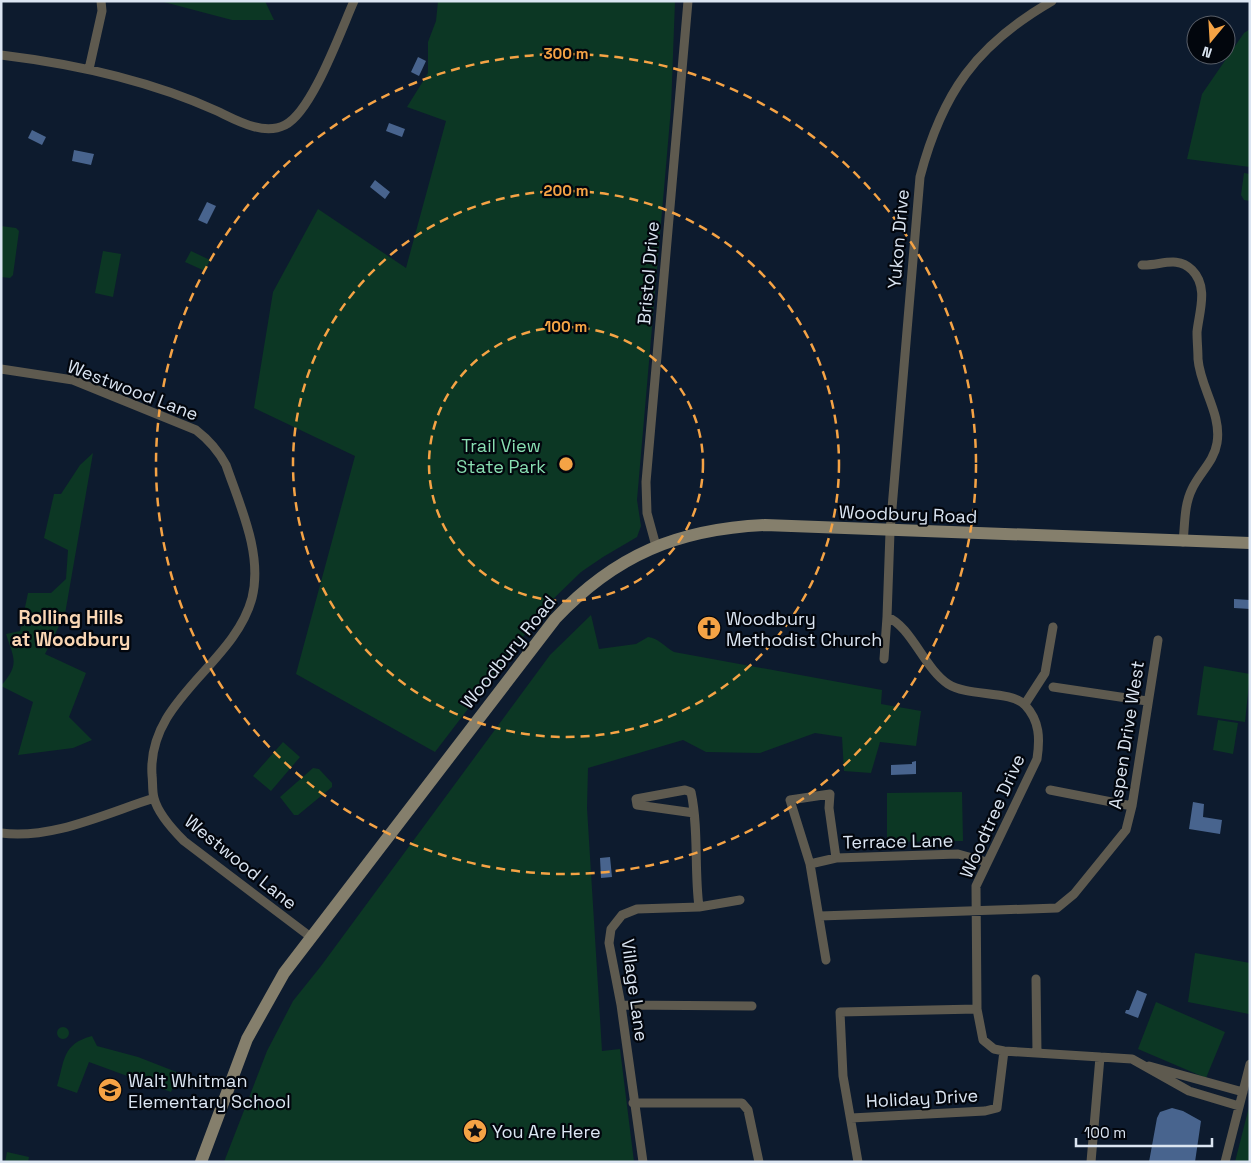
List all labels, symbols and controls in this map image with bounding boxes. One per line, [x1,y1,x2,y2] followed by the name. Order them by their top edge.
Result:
[1186,15,1236,65] north arrow
[1200,42,1214,62] text: N
[543,44,589,63] text: 300 m
[544,181,588,200] text: 200 m
[882,188,914,290] street label: Yukon Drive
[632,220,664,326] street label: Bristol Drive
[545,317,587,336] text: 100 m
[64,354,202,426] street label: Westwood Lane
[456,434,546,478] park label: Trail View State Park
[557,455,575,473] centre of rings
[838,500,978,528] street label: Woodbury Road
[455,591,561,713] street label: Woodbury Road
[11,605,131,652] district label: Rolling Hills at Woodbury
[726,607,882,651] place label: Woodbury Methodist Church
[696,615,722,641] church icon: Woodbury Methodist Church
[1103,659,1149,811] street label: Aspen Drive West
[954,751,1030,881] street label: Woodtree Drive
[180,810,302,914] street label: Westwood Lane
[842,829,954,853] street label: Terrace Lane
[616,937,654,1043] street label: Village Lane
[128,1069,291,1113] place label: Walt Whitman Elementary School
[97,1077,123,1103] school or university icon: Walt Whitman Elementary School
[865,1084,979,1112] street label: Holiday Drive
[1076,1116,1212,1148] scale bar
[462,1118,488,1144] place icon: You Are Here
[492,1120,601,1143] place label: You Are Here
[1084,1123,1126,1142] text: 100 m

